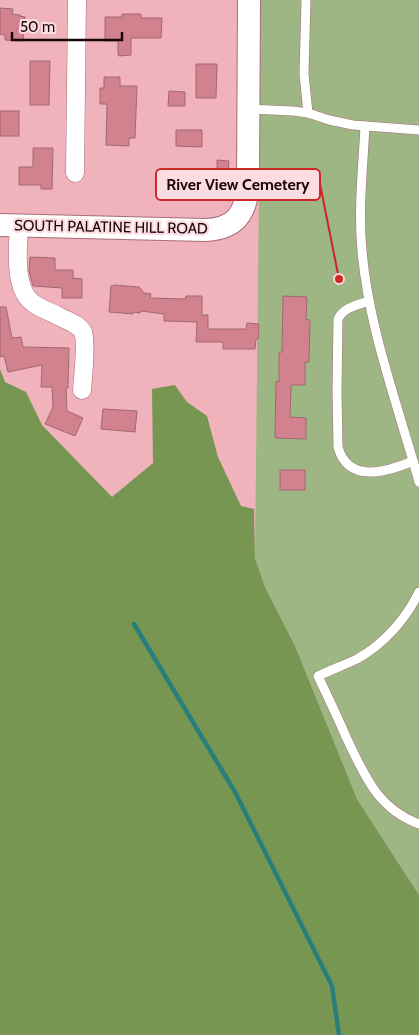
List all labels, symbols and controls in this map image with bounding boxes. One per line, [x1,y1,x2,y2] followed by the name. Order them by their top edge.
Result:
[12,10,122,42] scale bar
[20,18,55,36] text: 50 m
[156,169,320,200] callout: River View Cemetery
[166,175,310,194] text: River View Cemetery
[14,216,208,238] street label: SOUTH PALATINE HILL ROAD

